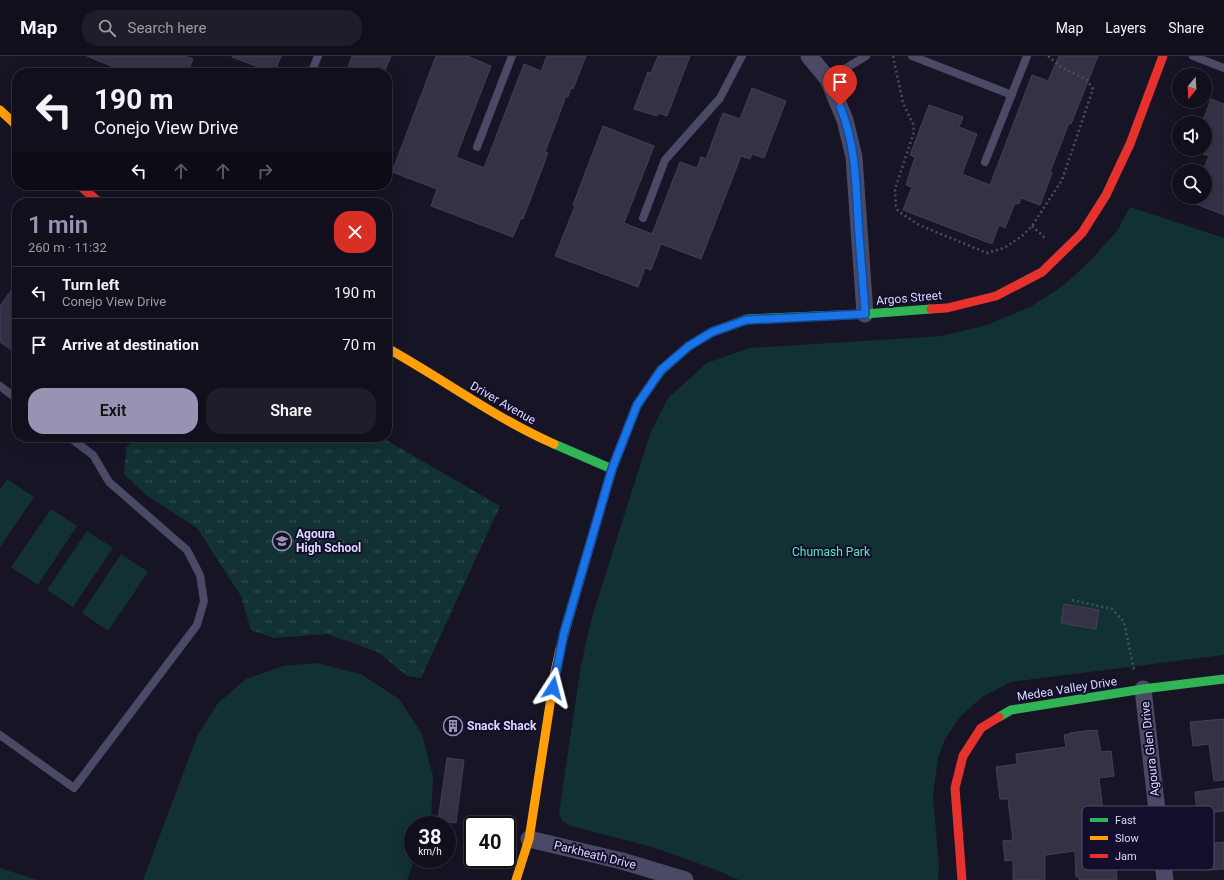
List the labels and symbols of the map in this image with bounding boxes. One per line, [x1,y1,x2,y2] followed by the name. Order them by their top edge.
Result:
[823,65,857,106] pin
[1172,68,1212,108] north arrow
[875,288,943,308] street label: Argos Street
[468,379,538,427] street label: Driver Avenue
[296,527,361,555] place label: Agoura High School
[271,530,293,552] school or university icon: Agoura High School
[792,545,871,559] park label: Chumash Park
[532,667,574,709] position arrow
[1016,674,1118,704] street label: Medea Valley Drive
[1138,701,1162,797] street label: Agoura Glen Drive
[442,715,464,737] building icon: Snack Shack
[467,719,537,733] place label: Snack Shack
[1082,806,1214,870] legend
[1115,814,1137,827] text: Fast
[464,816,516,868] speed limit sign: 40
[1115,832,1139,845] text: Slow
[552,838,638,872] street label: Parkheath Drive
[1115,850,1137,863] text: Jam

